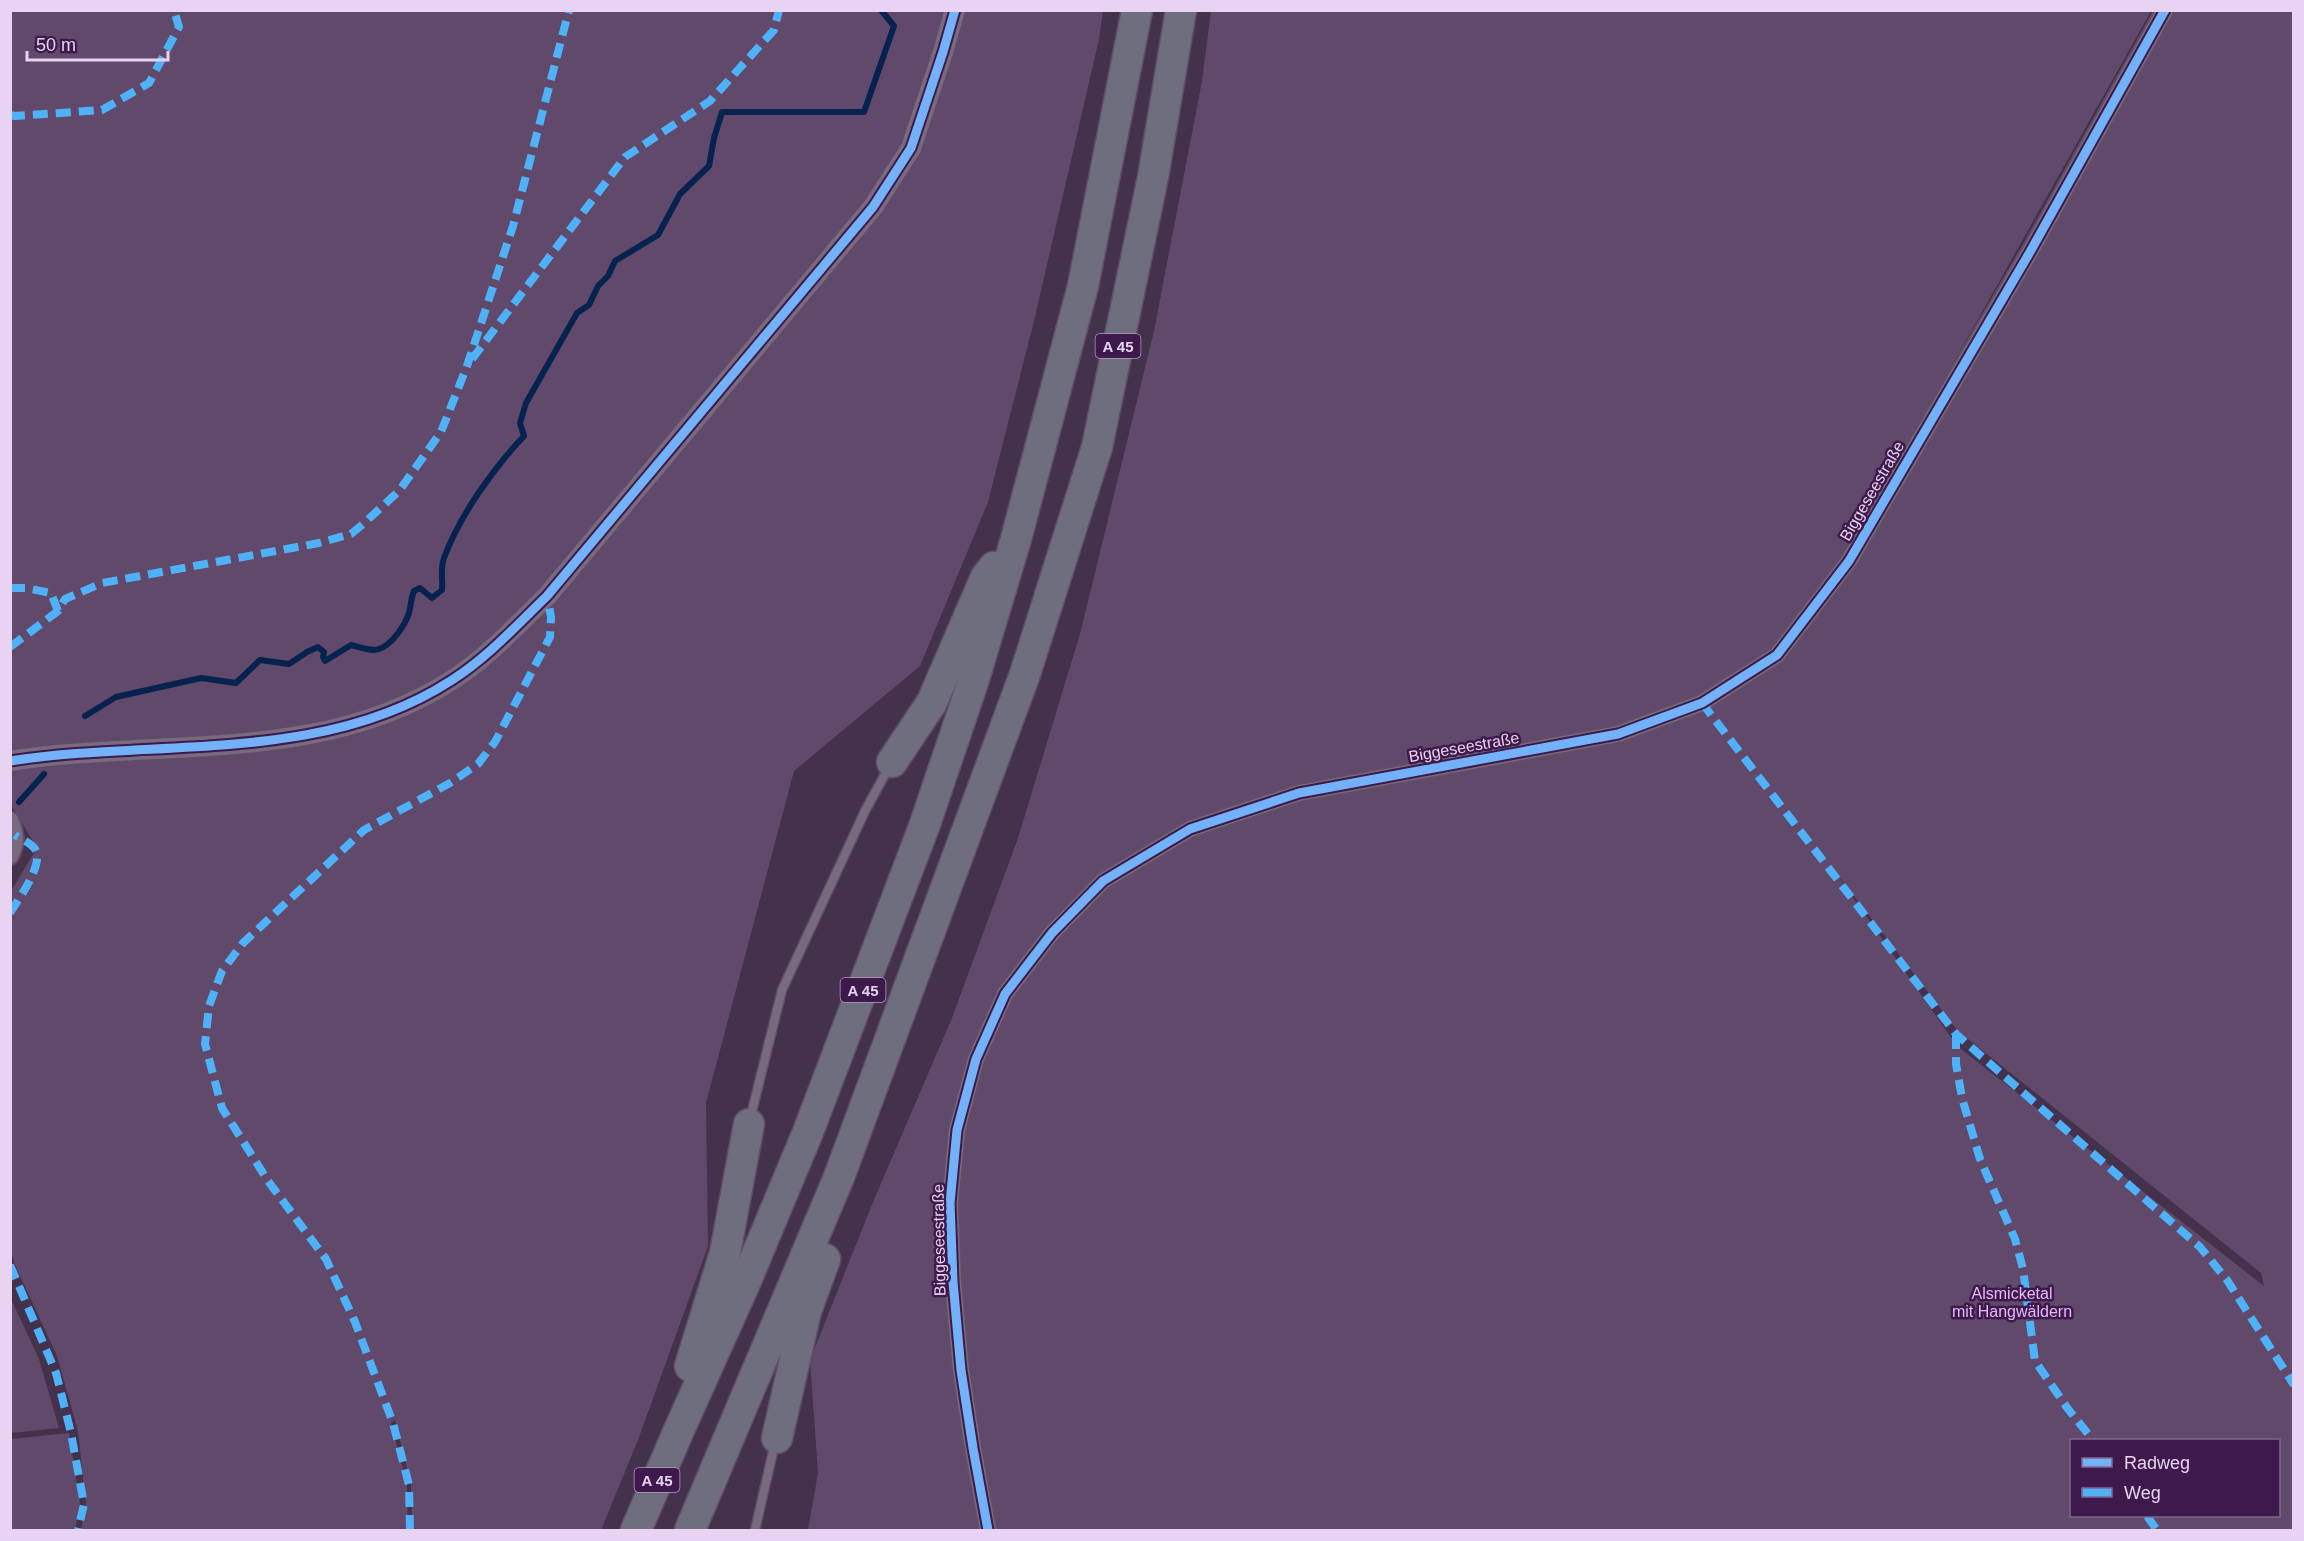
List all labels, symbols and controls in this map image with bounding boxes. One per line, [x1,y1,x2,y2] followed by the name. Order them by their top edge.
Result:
[27,24,168,62] scale bar
[36,35,76,55] text: 50 m
[1096,334,1140,358] road number: A 45
[1837,438,1907,544] street label: Biggeseestraße
[1407,729,1521,765] street label: Biggeseestraße
[840,978,886,1002] road number: A 45
[930,1184,948,1296] street label: Biggeseestraße
[1952,1285,2072,1320] park label: Alsmicketal mit Hangwäldern
[2070,1439,2280,1517] legend
[2124,1453,2190,1473] text: Radweg
[634,1468,680,1492] road number: A 45
[2124,1483,2161,1503] text: Weg

